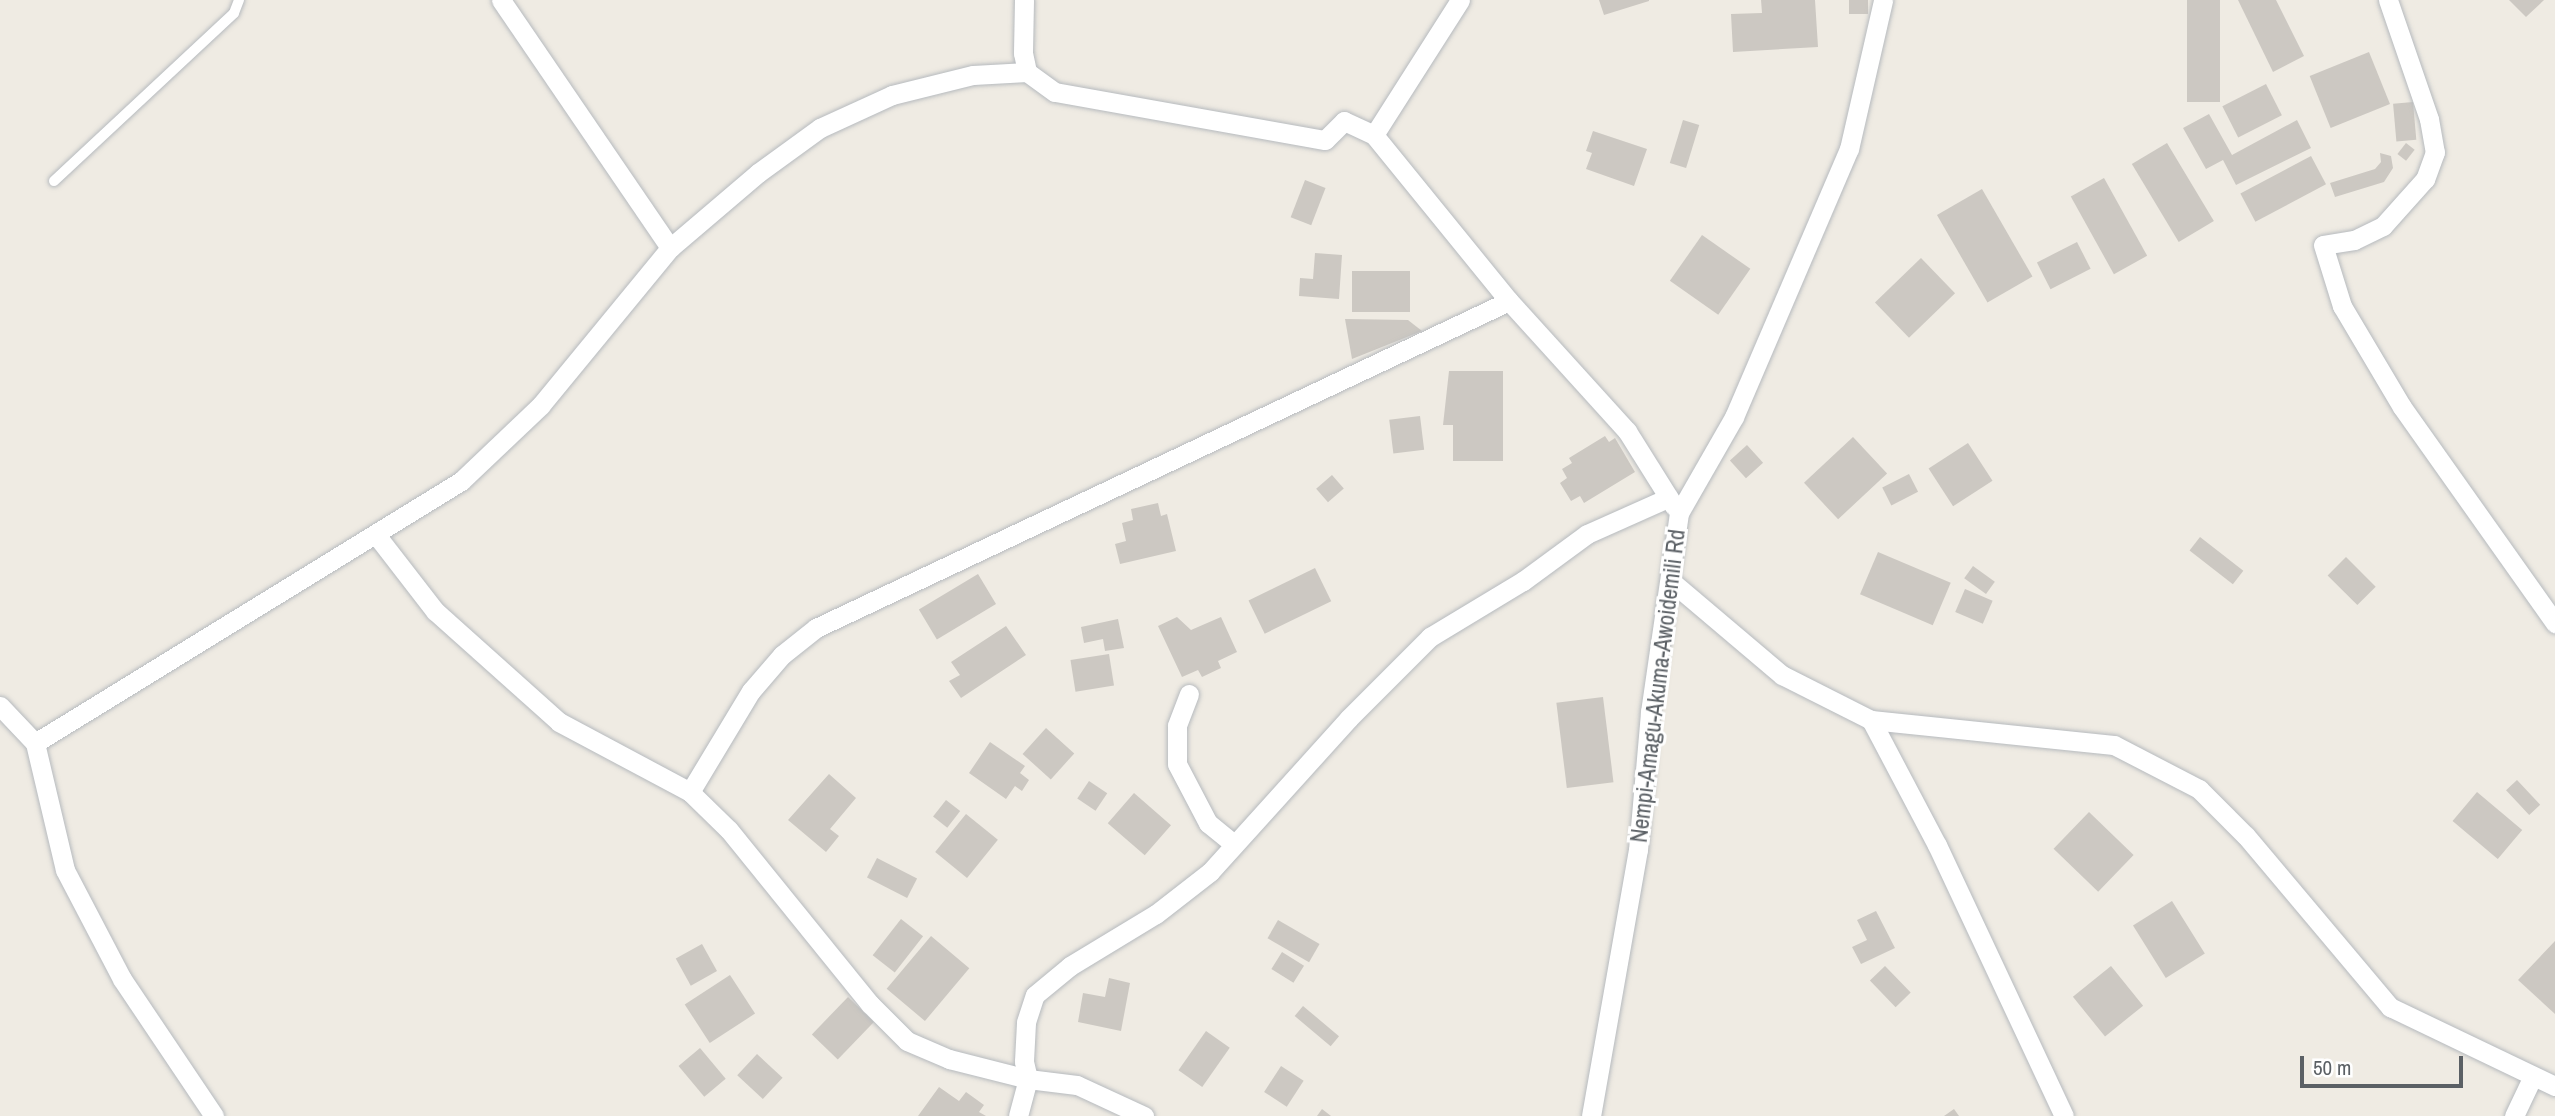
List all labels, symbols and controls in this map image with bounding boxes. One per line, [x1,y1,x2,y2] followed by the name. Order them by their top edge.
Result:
[1625,528,1691,844] street label: Nempi-Amagu-Akuma-Awoidemili Rd
[2303,1042,2466,1086] scale bar
[2313,1053,2351,1082] text: 50 m

